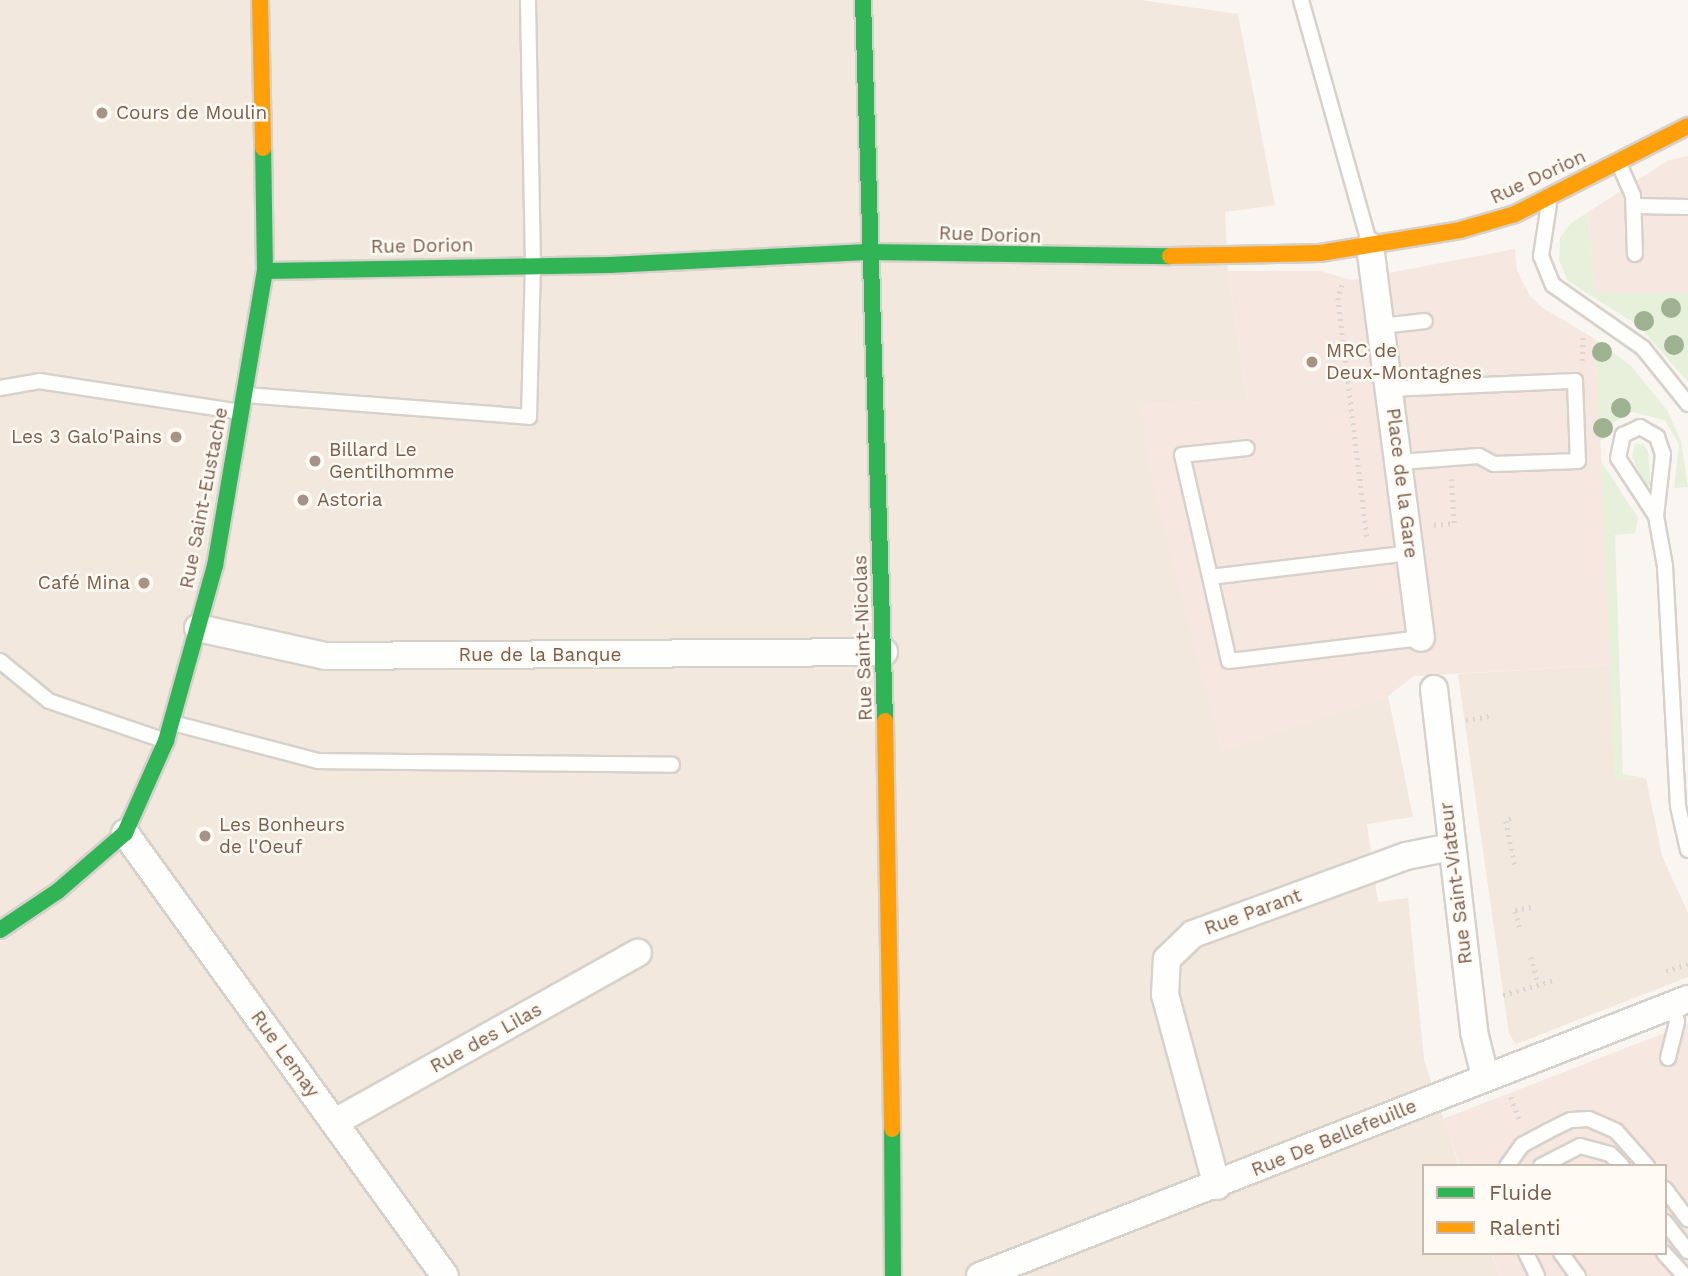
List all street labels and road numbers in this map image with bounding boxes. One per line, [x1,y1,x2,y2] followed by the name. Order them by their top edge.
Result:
[1487,145,1589,209] street label: Rue Dorion
[938,222,1042,248] street label: Rue Dorion
[370,234,474,258] street label: Rue Dorion
[175,405,233,591] street label: Rue Saint-Eustache
[1381,406,1423,560] street label: Place de la Gare
[849,555,877,721] street label: Rue Saint-Nicolas
[458,644,622,666] street label: Rue de la Banque
[1435,800,1477,966] street label: Rue Saint-Viateur
[1201,884,1305,940] street label: Rue Parant
[426,998,546,1078] street label: Rue des Lilas
[246,1006,324,1102] street label: Rue Lemay
[1248,1094,1420,1182] street label: Rue De Bellefeuille

